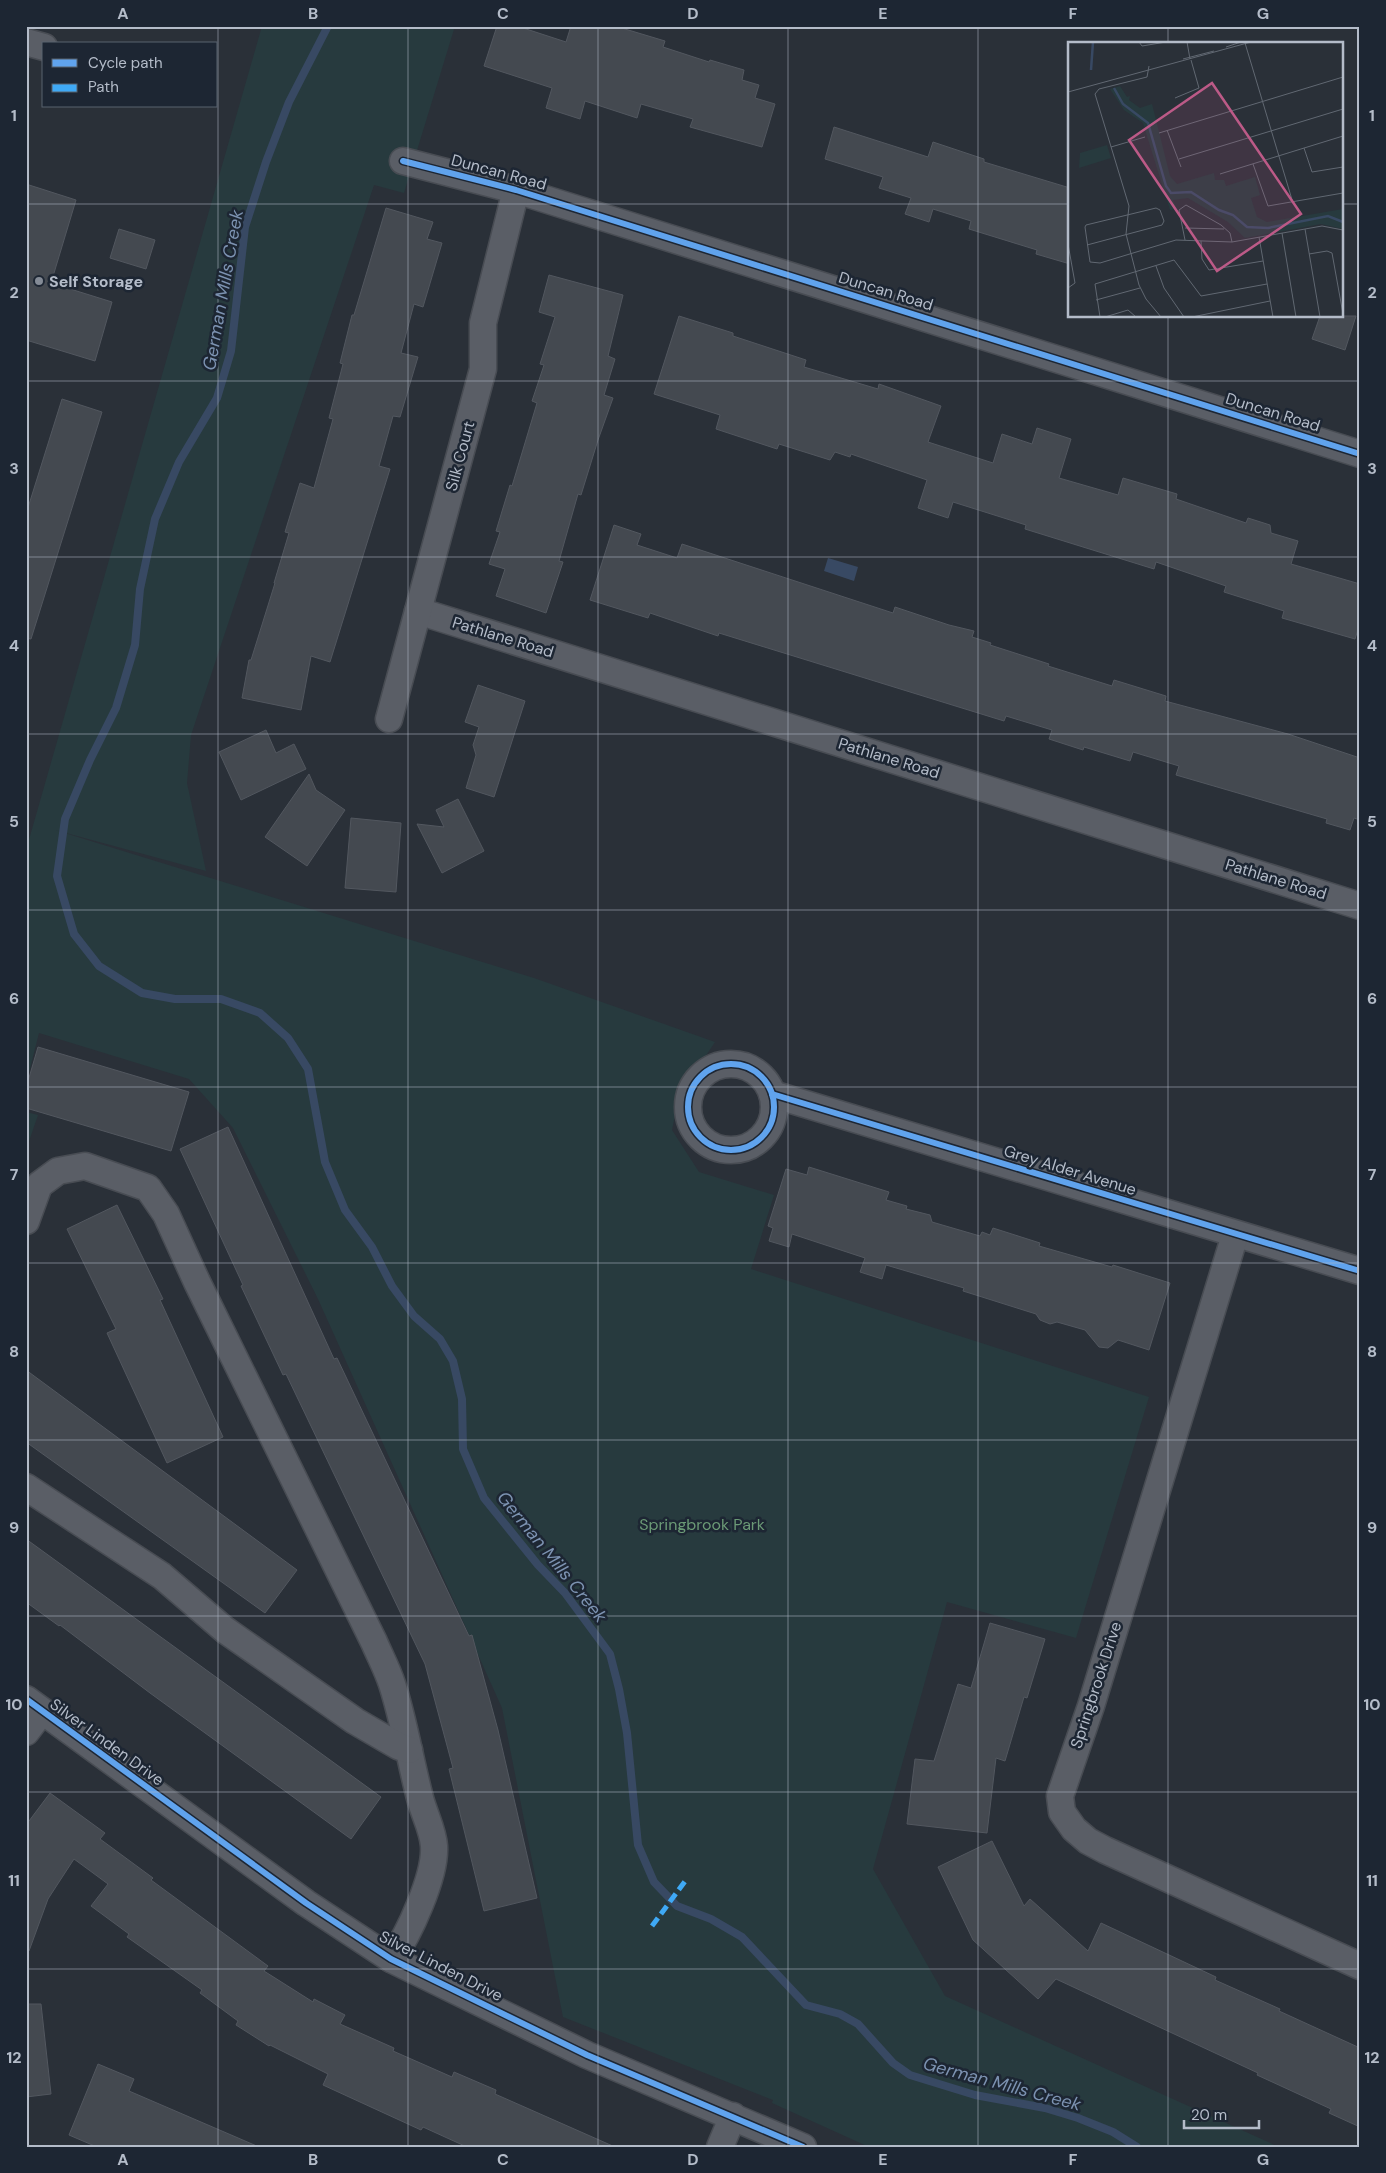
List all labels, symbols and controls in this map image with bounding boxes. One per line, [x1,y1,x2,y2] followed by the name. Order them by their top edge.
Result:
[117,3,129,24] text: A
[308,3,318,24] text: B
[497,3,509,24] text: C
[687,3,699,24] text: D
[878,3,888,24] text: E
[1069,3,1078,24] text: F
[1257,3,1269,24] text: G
[42,42,218,108] legend
[1068,42,1344,318] inset map
[88,53,163,73] text: Cycle path
[88,77,119,97] text: Path
[11,105,17,126] text: 1
[1369,105,1375,126] text: 1
[449,149,549,195] street label: Duncan Road
[197,207,249,372] water label: German Mills Creek
[836,267,936,315] street label: Duncan Road
[49,271,143,292] place label: Self Storage
[33,275,45,287] marker: Self Storage
[9,282,19,303] text: 2
[1367,282,1377,303] text: 2
[1223,388,1323,436] street label: Duncan Road
[441,419,479,493] street label: Silk Court
[9,458,19,479] text: 3
[1367,458,1377,479] text: 3
[450,612,556,662] street label: Pathlane Road
[9,635,19,656] text: 4
[1367,635,1377,656] text: 4
[836,733,942,783] street label: Pathlane Road
[9,811,19,832] text: 5
[1367,811,1377,832] text: 5
[1223,854,1329,904] street label: Pathlane Road
[9,988,19,1009] text: 6
[1367,988,1377,1009] text: 6
[1001,1140,1139,1200] street label: Grey Alder Avenue
[10,1164,19,1185] text: 7
[1368,1164,1377,1185] text: 7
[9,1341,19,1362] text: 8
[1367,1341,1377,1362] text: 8
[491,1486,613,1628] water label: German Mills Creek
[639,1514,765,1535] park label: Springbrook Park
[9,1517,19,1538] text: 9
[1367,1517,1377,1538] text: 9
[1066,1619,1126,1751] street label: Springbrook Drive
[5,1694,23,1715] text: 10
[46,1694,168,1790] street label: Silver Linden Drive
[1363,1694,1381,1715] text: 10
[8,1870,20,1891] text: 11
[1366,1870,1378,1891] text: 11
[376,1926,506,2006] street label: Silver Linden Drive
[6,2047,22,2068] text: 12
[1364,2047,1380,2068] text: 12
[920,2051,1084,2117] water label: German Mills Creek
[1184,2098,1258,2130] scale bar
[1191,2105,1227,2125] text: 20 m
[117,2149,129,2170] text: A
[308,2149,318,2170] text: B
[497,2149,509,2170] text: C
[687,2149,699,2170] text: D
[878,2149,888,2170] text: E
[1069,2149,1078,2170] text: F
[1257,2149,1269,2170] text: G

